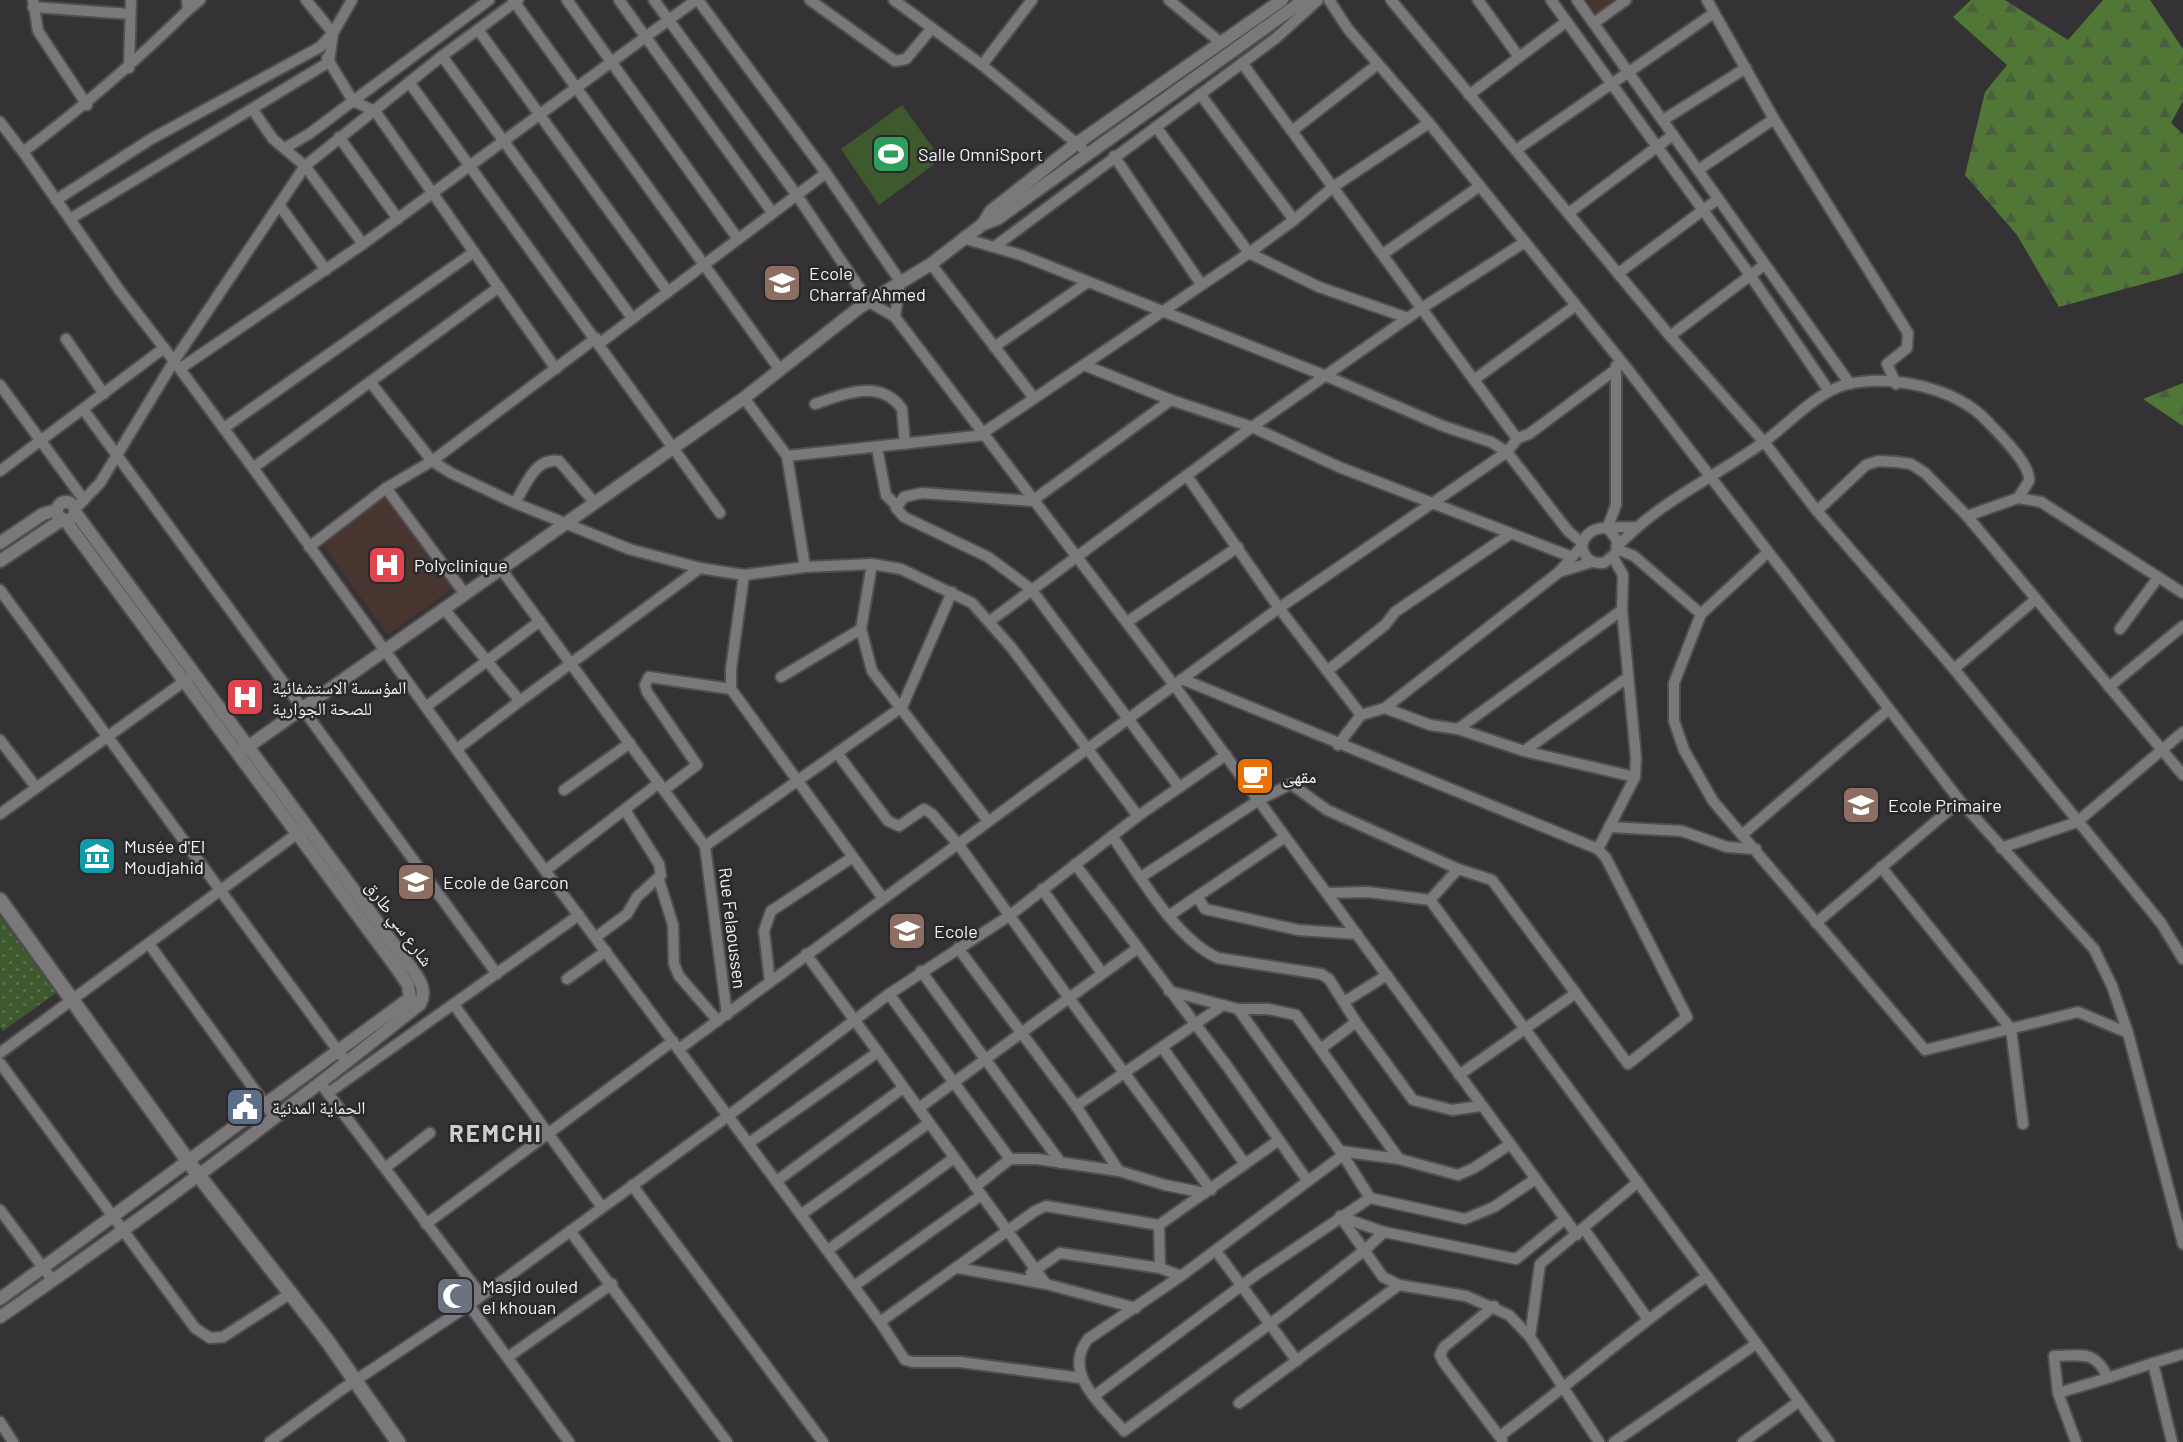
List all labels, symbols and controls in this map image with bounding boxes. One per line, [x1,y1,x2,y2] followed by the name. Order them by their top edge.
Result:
[870,133,912,175] sports icon: Salle OmniSport
[918,143,1043,165] place label: Salle OmniSport
[761,262,803,304] school or university icon: Ecole Charraf Ahmed
[809,262,926,305] place label: Ecole Charraf Ahmed
[366,544,408,586] hospital icon: Polyclinique
[414,554,508,576] place label: Polyclinique
[224,676,266,718] hospital icon: المؤسسة الاستشفائية للصحة الجوارية
[272,676,406,719] place label: المؤسسة الاستشفائية للصحة الجوارية
[1234,755,1276,797] cafe icon: مقهى
[1282,765,1316,788] place label: مقهى
[1840,784,1882,826] school or university icon: Ecole Primaire
[1888,794,2002,816] place label: Ecole Primaire
[76,835,118,877] museum icon: Musée d'El Moudjahid
[124,835,205,878] place label: Musée d'El Moudjahid
[395,861,437,903] school or university icon: Ecole de Garcon
[715,866,751,990] street label: Rue Felaoussen
[443,871,569,893] place label: Ecole de Garcon
[358,876,438,973] street label: شارع سي طارق
[886,910,928,952] school or university icon: Ecole
[934,920,978,942] place label: Ecole
[224,1086,266,1128] public building icon: الحماية المدنية
[272,1096,366,1118] place label: الحماية المدنية
[449,1118,543,1147] district label: REMCHI
[434,1275,476,1317] mosque icon: Masjid ouled el khouan
[482,1275,578,1318] place label: Masjid ouled el khouan

